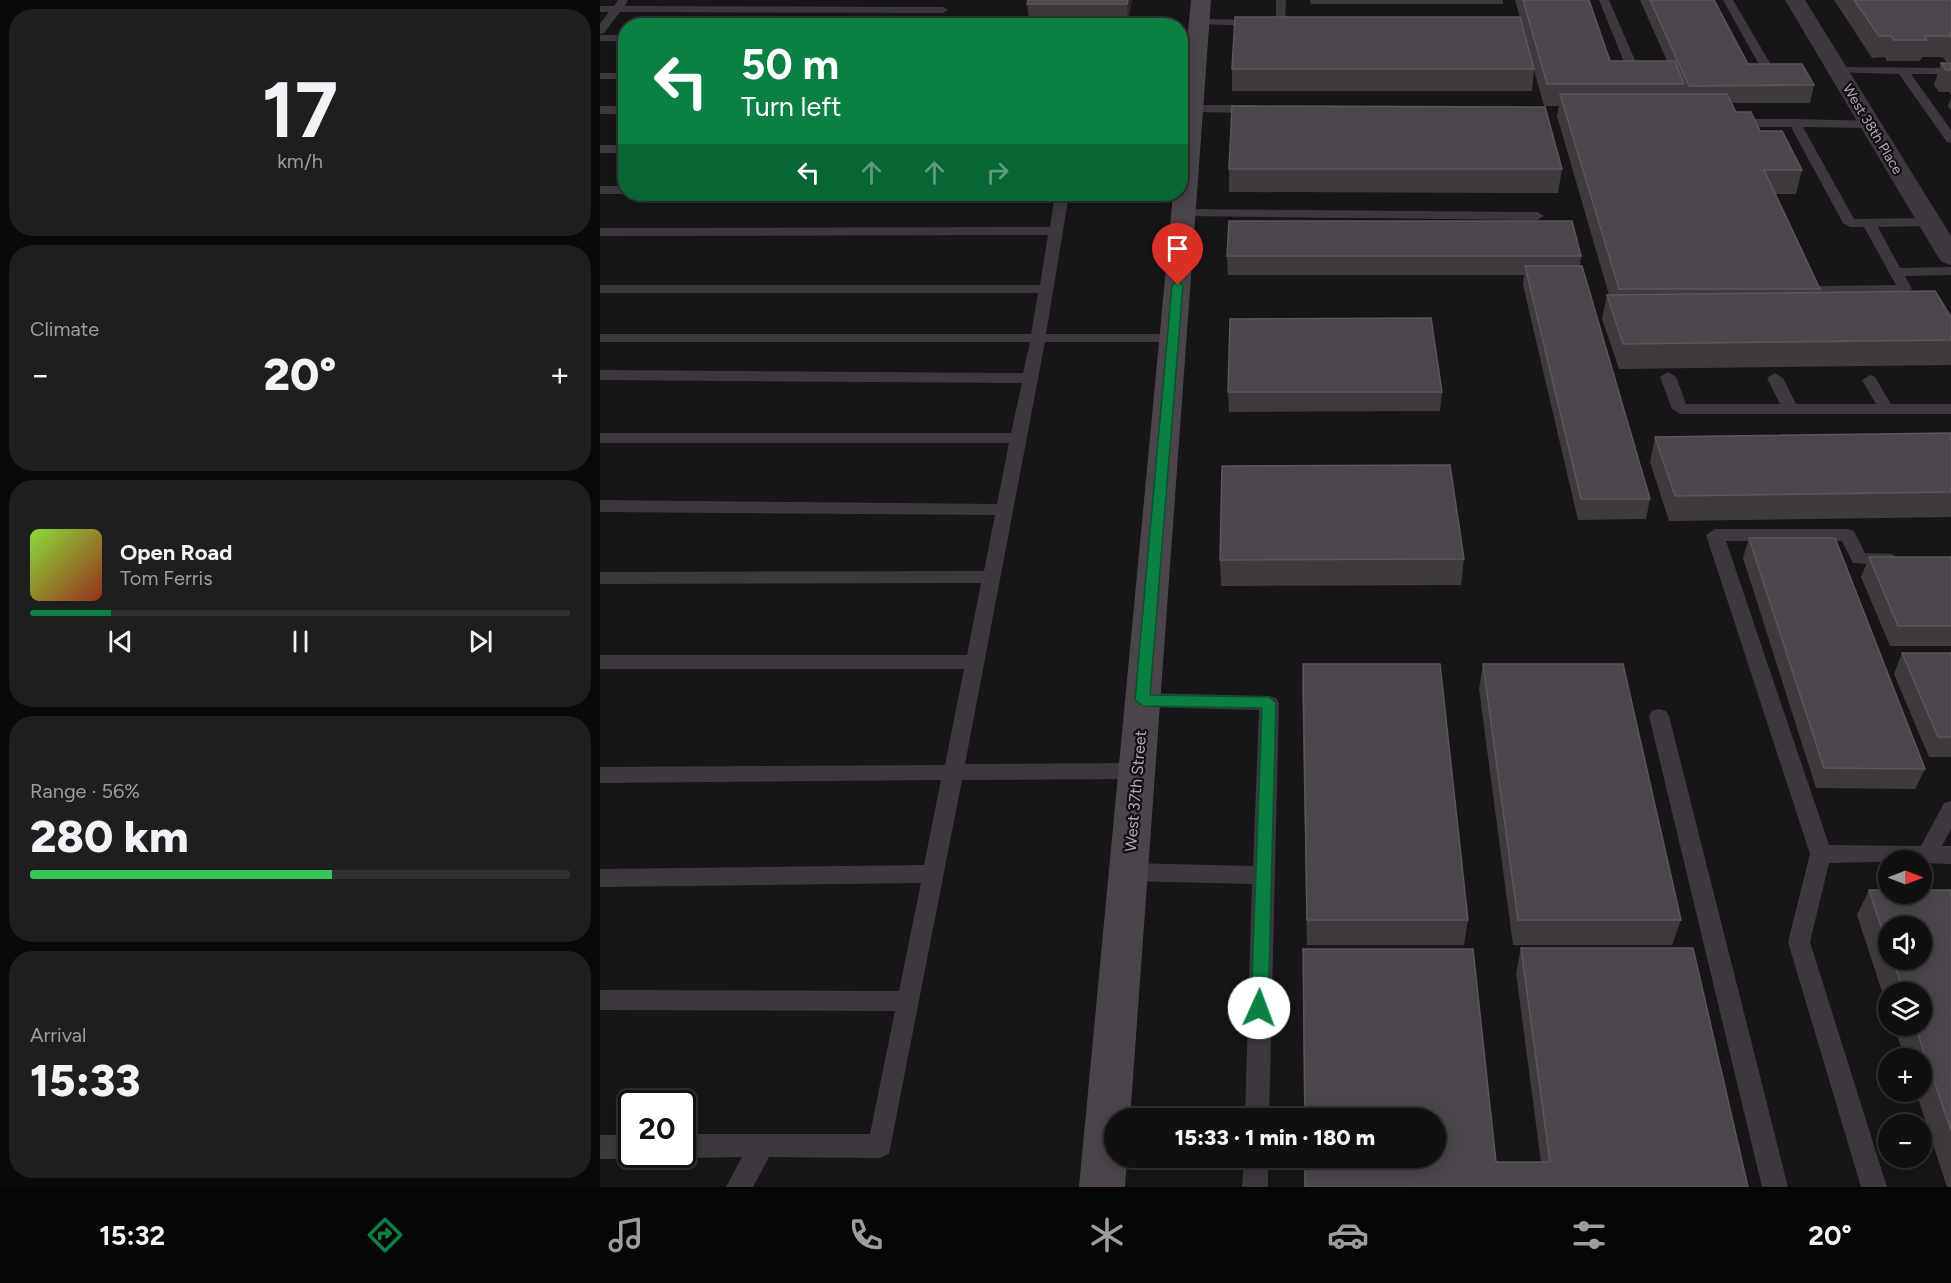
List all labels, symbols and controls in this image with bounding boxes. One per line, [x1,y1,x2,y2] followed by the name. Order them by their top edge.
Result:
[741,39,839,90] text: 50 m
[642,42,720,120] icon: left
[262,63,338,157] text: 17
[1839,81,1906,178] street label: West 38th Place
[741,90,841,123] text: Turn left
[277,149,323,173] text: km/h
[792,156,825,189] icon: left
[855,156,888,189] icon: ahead
[918,156,951,189] icon: ahead
[981,156,1014,189] icon: right
[1152,223,1203,285] pin
[1161,232,1194,265] icon: arrive
[30,317,99,341] text: Climate
[263,347,337,401] text: 20°
[30,355,51,394] text: −
[549,355,570,394] text: +
[120,539,232,566] text: Open Road
[120,566,213,590] text: Tom Ferris
[104,625,137,658] icon: previous
[284,625,317,658] icon: pause
[464,625,497,658] icon: next
[1121,729,1150,853] street label: West 37th Street
[30,779,140,803] text: Range · 56%
[30,809,189,863] text: 280 km
[1878,850,1932,904] north arrow
[1878,850,1932,1168] map controls
[1878,916,1932,970] button: sound
[1227,976,1291,1040] position arrow
[1878,982,1932,1036] button: layers
[30,1023,86,1047] text: Arrival
[1878,1048,1932,1102] button: +
[30,1053,141,1107] text: 15:33
[618,1090,696,1168] speed limit sign: 20
[1878,1114,1932,1168] button: −
[1175,1124,1375,1151] text: 15:33 · 1 min · 180 m
[364,1214,406,1256] icon: directions
[605,1214,647,1256] icon: music
[845,1214,887,1256] icon: phone
[1086,1214,1128,1256] icon: climate
[1327,1214,1369,1256] icon: car
[1568,1214,1610,1256] icon: filters
[99,1219,165,1252] text: 15:32
[1808,1219,1852,1252] text: 20°

